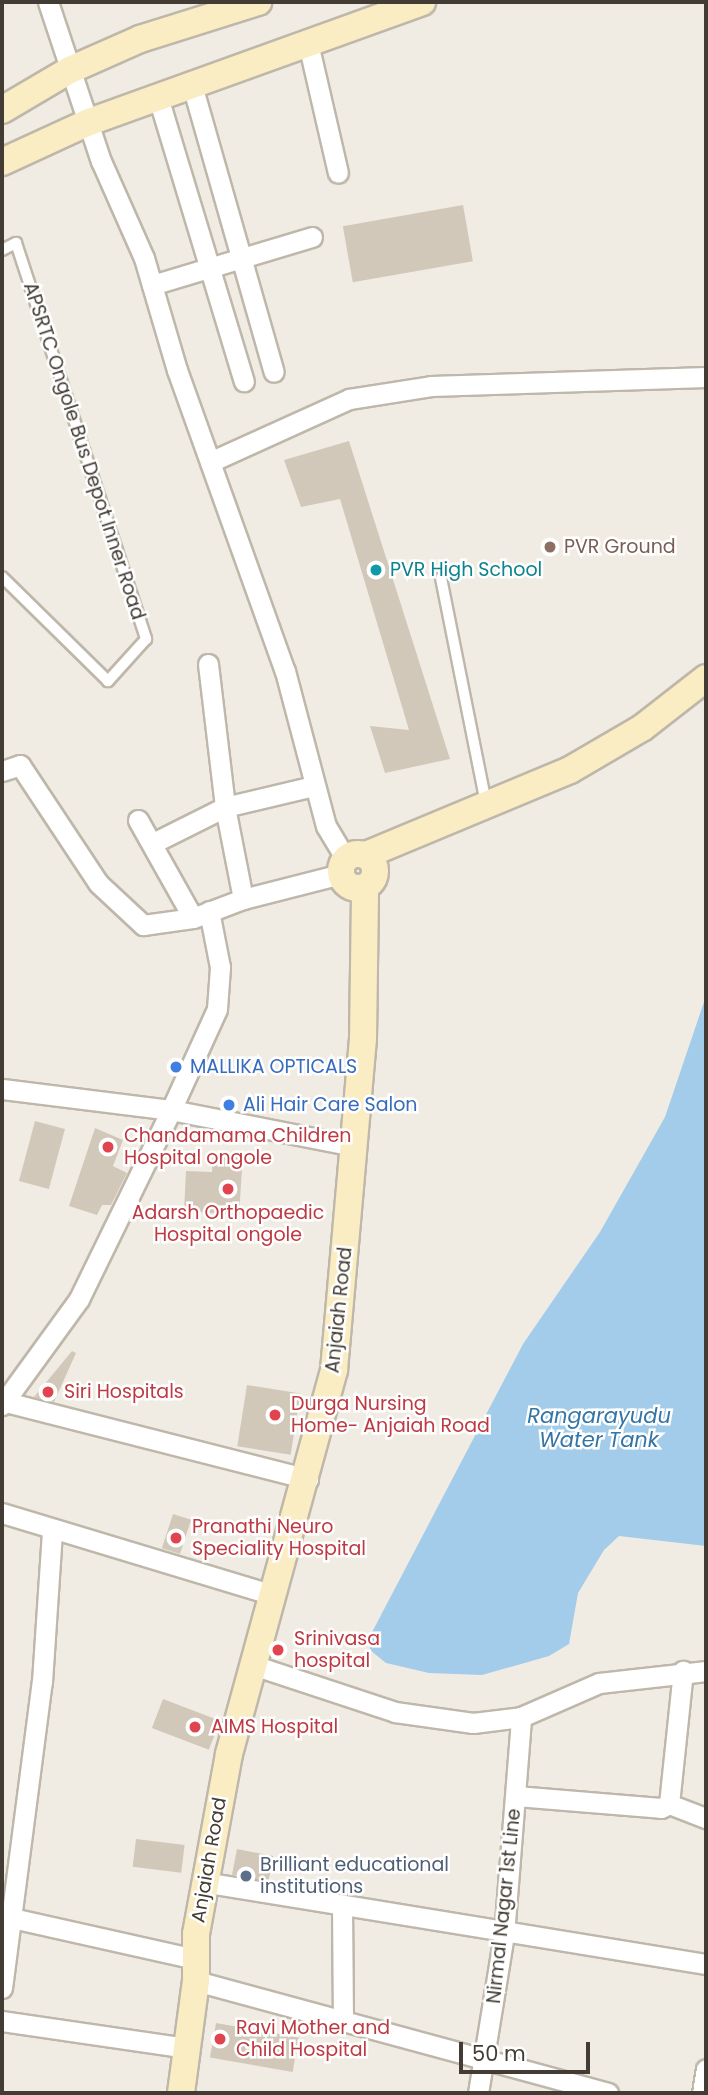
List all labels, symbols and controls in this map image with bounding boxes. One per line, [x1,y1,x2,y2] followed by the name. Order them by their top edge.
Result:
[19,279,149,623] street label: APSRTC Ongole Bus Depot Inner Road
[564,536,676,558] place label: PVR Ground
[542,539,558,555] marker: PVR Ground
[390,559,542,581] place label: PVR High School
[368,562,384,578] marker: PVR High School
[190,1056,357,1078] place label: MALLIKA OPTICALS
[168,1059,184,1075] marker: MALLIKA OPTICALS
[243,1094,417,1116] place label: Ali Hair Care Salon
[221,1097,237,1113] marker: Ali Hair Care Salon
[124,1125,351,1169] place label: Chandamama Children Hospital ongole
[98,1137,118,1157] marker: Chandamama Children Hospital ongole
[218,1179,238,1199] marker: Adarsh Orthopaedic Hospital ongole
[132,1202,324,1246] place label: Adarsh Orthopaedic Hospital ongole
[321,1246,357,1374] street label: Anjaiah Road
[64,1381,184,1403] place label: Siri Hospitals
[38,1382,58,1402] marker: Siri Hospitals
[291,1393,490,1437] place label: Durga Nursing Home- Anjaiah Road
[527,1403,671,1453] water label: Rangarayudu Water Tank
[265,1405,285,1425] marker: Durga Nursing Home- Anjaiah Road
[192,1516,366,1560] place label: Pranathi Neuro Speciality Hospital
[166,1528,186,1548] marker: Pranathi Neuro Speciality Hospital
[294,1628,380,1672] place label: Srinivasa hospital
[268,1640,288,1660] marker: Srinivasa hospital
[211,1716,338,1738] place label: AIMS Hospital
[185,1717,205,1737] marker: AIMS Hospital
[187,1796,231,1924] street label: Anjaiah Road
[482,1807,526,2005] street label: Nirmal Nagar 1st Line
[260,1854,449,1898] place label: Brilliant educational institutions
[238,1868,254,1884] marker: Brilliant educational institutions
[236,2017,390,2061] place label: Ravi Mother and Child Hospital
[463,2028,594,2072] scale bar
[210,2029,230,2049] marker: Ravi Mother and Child Hospital
[472,2039,526,2068] text: 50 m

